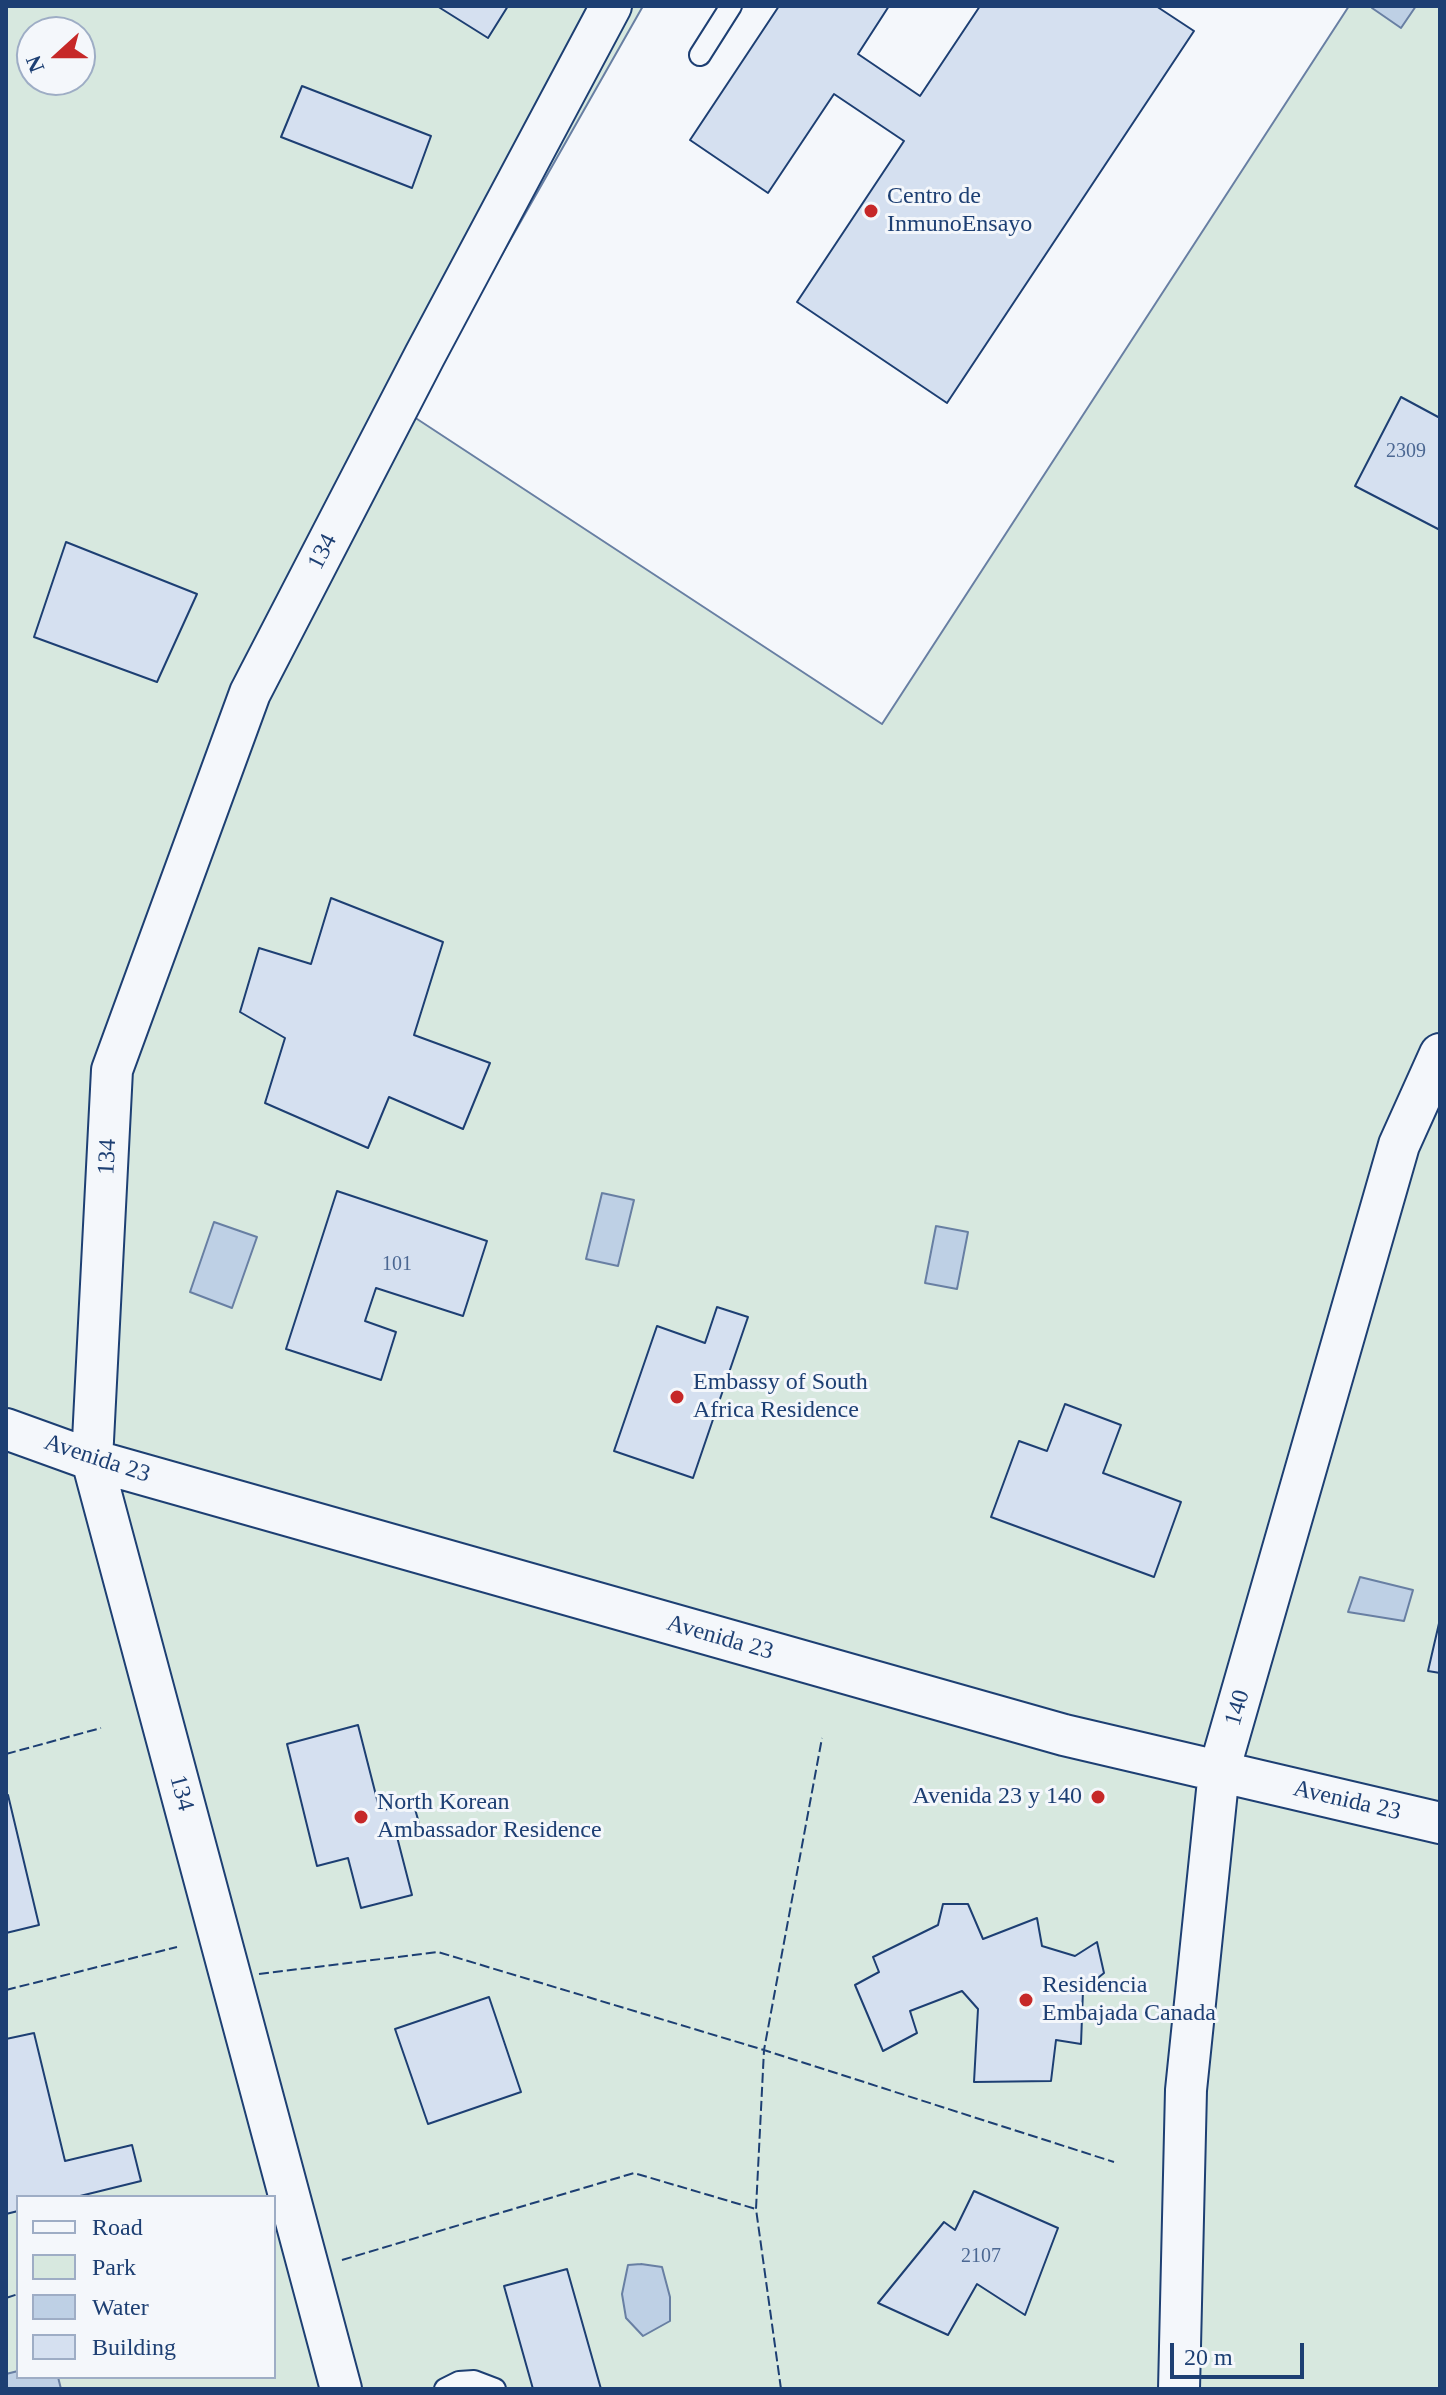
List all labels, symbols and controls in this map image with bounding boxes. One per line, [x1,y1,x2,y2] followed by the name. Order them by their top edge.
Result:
[16,16,96,96] north arrow
[20,52,50,76] text: N
[887,183,1032,239] place label: Centro de InmunoEnsayo
[862,202,880,220] marker: Centro de InmunoEnsayo
[1386,440,1426,464] house number: 2309
[302,529,344,575] street label: 134
[93,1138,123,1176] street label: 134
[382,1253,412,1277] house number: 101
[693,1369,868,1425] place label: Embassy of South Africa Residence
[668,1388,686,1406] marker: Embassy of South Africa Residence
[40,1428,154,1490] street label: Avenida 23
[663,1609,777,1667] street label: Avenida 23
[1219,1687,1257,1729] street label: 140
[162,1772,200,1814] street label: 134
[1290,1775,1404,1827] street label: Avenida 23
[912,1783,1082,1811] place label: Avenida 23 y 140
[1089,1788,1107,1806] marker: Avenida 23 y 140
[377,1789,602,1845] place label: North Korean Ambassador Residence
[352,1808,370,1826] marker: North Korean Ambassador Residence
[1042,1972,1216,2028] place label: Residencia Embajada Canada
[1017,1991,1035,2009] marker: Residencia Embajada Canada
[16,2195,276,2379] legend
[92,2214,143,2240] text: Road
[961,2245,1001,2269] house number: 2107
[92,2254,136,2280] text: Park
[92,2294,149,2320] text: Water
[1174,2327,1308,2377] scale bar
[92,2334,176,2360] text: Building
[1184,2344,1233,2370] text: 20 m

